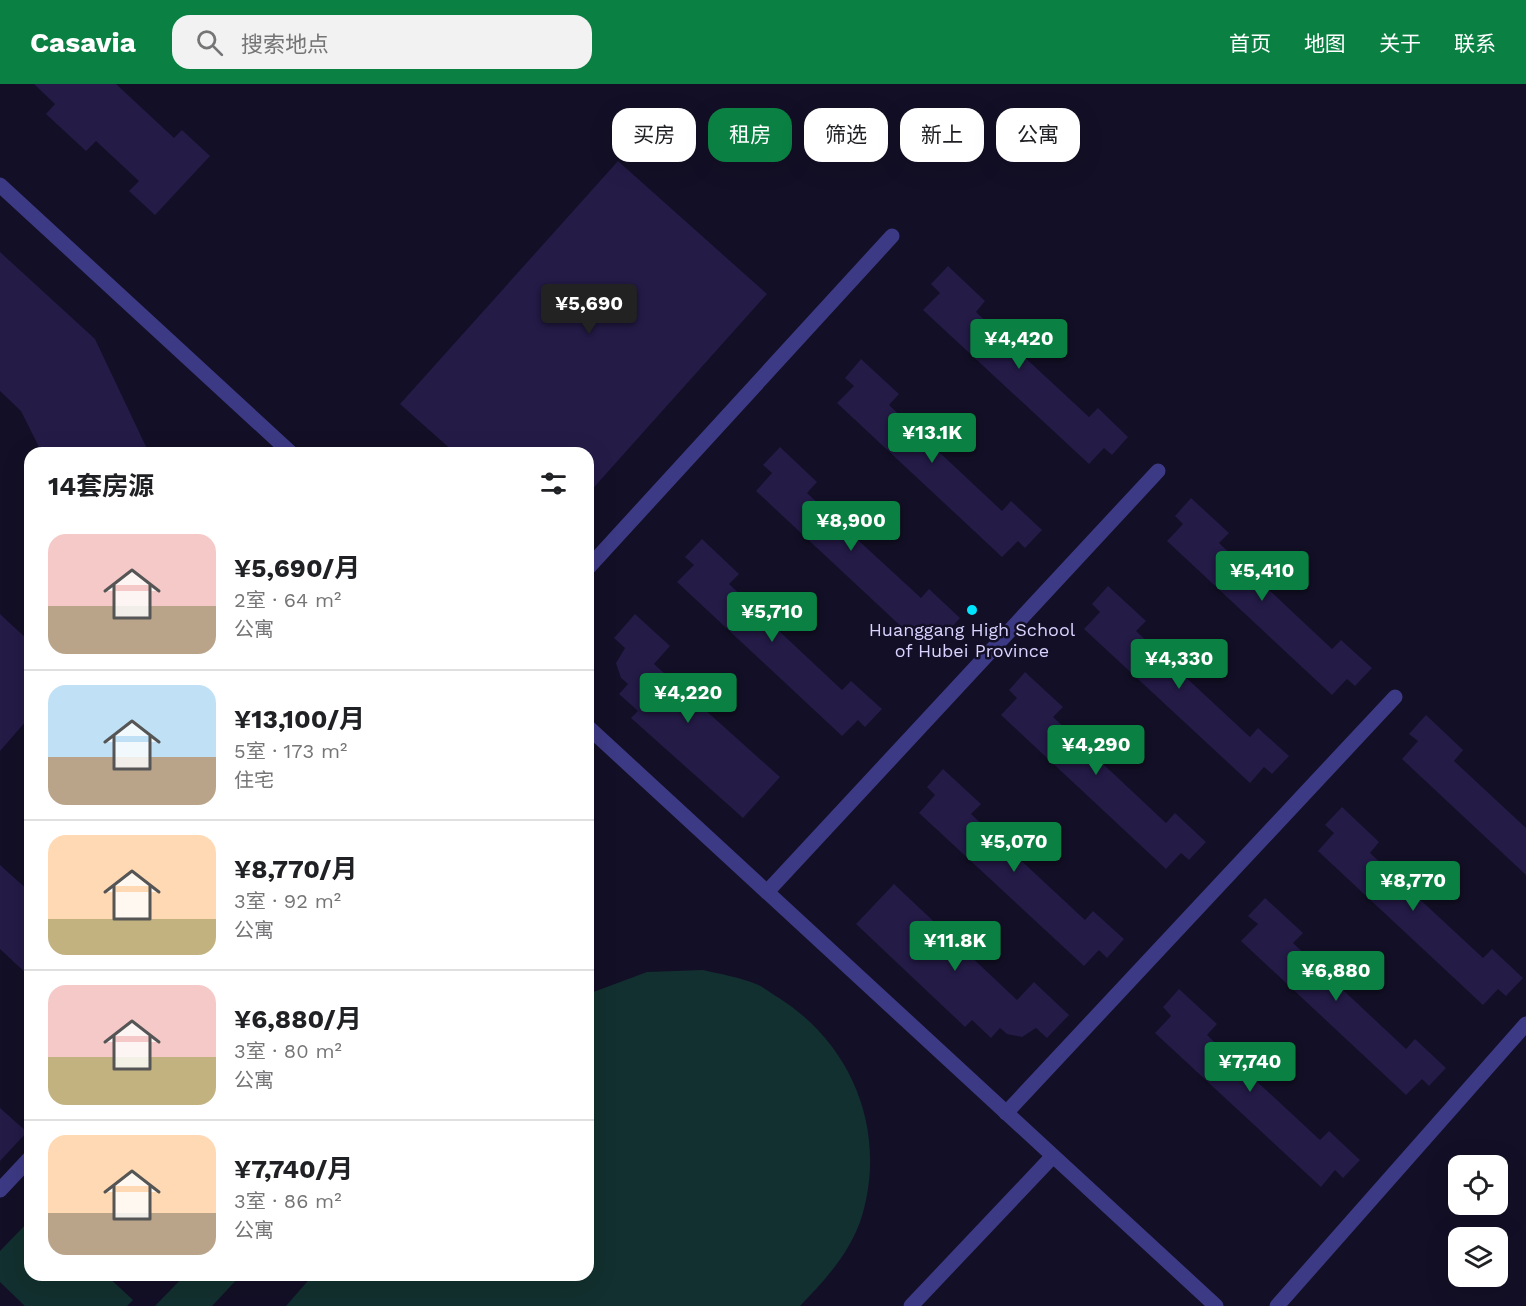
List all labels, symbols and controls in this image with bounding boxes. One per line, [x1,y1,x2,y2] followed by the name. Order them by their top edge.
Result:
[172,15,592,69] search box
[30,26,136,59] text: Casavia
[193,26,226,59] icon: search
[1229,31,1271,56] text: 首页
[1304,31,1346,56] text: 地图
[1379,31,1421,56] text: 关于
[1454,31,1496,56] text: 联系
[241,32,329,57] text: 搜索地点
[612,108,696,162] chip: 买房
[708,108,792,162] chip: 租房
[804,108,888,162] chip: 筛选
[900,108,984,162] chip: 新上
[996,108,1080,162] chip: 公寓
[540,284,638,335] pin: ¥5,690
[555,291,623,315] text: ¥5,690
[970,319,1068,370] pin: ¥4,420
[984,326,1054,350] text: ¥4,420
[883,413,981,464] pin: ¥13.1K
[902,420,962,444] text: ¥13.1K
[537,467,570,500] icon: filters
[48,471,154,501] text: 14套房源
[802,501,900,552] pin: ¥8,900
[816,508,886,532] text: ¥8,900
[1213,551,1311,602] pin: ¥5,410
[234,553,360,583] text: ¥5,690/月
[96,558,168,630] icon: home
[1230,558,1294,582] text: ¥5,410
[234,588,341,612] text: 2室 · 64 m²
[723,592,821,643] pin: ¥5,710
[741,599,803,623] text: ¥5,710
[965,603,979,617] marker: Huanggang High School of Hubei Province
[234,617,274,641] text: 公寓
[869,619,1076,661] place label: Huanggang High School of Hubei Province
[1130,639,1228,690] pin: ¥4,330
[1145,646,1213,670] text: ¥4,330
[639,673,737,724] pin: ¥4,220
[654,680,722,704] text: ¥4,220
[234,704,365,734] text: ¥13,100/月
[96,709,168,781] icon: home
[1047,725,1145,776] pin: ¥4,290
[1061,732,1131,756] text: ¥4,290
[234,739,347,763] text: 5室 · 173 m²
[234,768,274,792] text: 住宅
[965,822,1063,873] pin: ¥5,070
[980,829,1048,853] text: ¥5,070
[234,854,357,884] text: ¥8,770/月
[96,859,168,931] icon: home
[1364,861,1462,912] pin: ¥8,770
[1380,868,1446,892] text: ¥8,770
[234,889,341,913] text: 3室 · 92 m²
[234,918,274,942] text: 公寓
[906,921,1004,972] pin: ¥11.8K
[924,928,986,952] text: ¥11.8K
[1287,951,1385,1002] pin: ¥6,880
[1301,958,1371,982] text: ¥6,880
[234,1004,362,1034] text: ¥6,880/月
[96,1009,168,1081] icon: home
[234,1039,342,1063] text: 3室 · 80 m²
[1201,1042,1299,1093] pin: ¥7,740
[1219,1049,1281,1073] text: ¥7,740
[234,1068,274,1092] text: 公寓
[234,1154,353,1184] text: ¥7,740/月
[1448,1155,1508,1287] map controls
[1448,1155,1508,1215] button: locate
[96,1159,168,1231] icon: home
[234,1189,341,1213] text: 3室 · 86 m²
[234,1218,274,1242] text: 公寓
[1448,1227,1508,1287] button: layers

